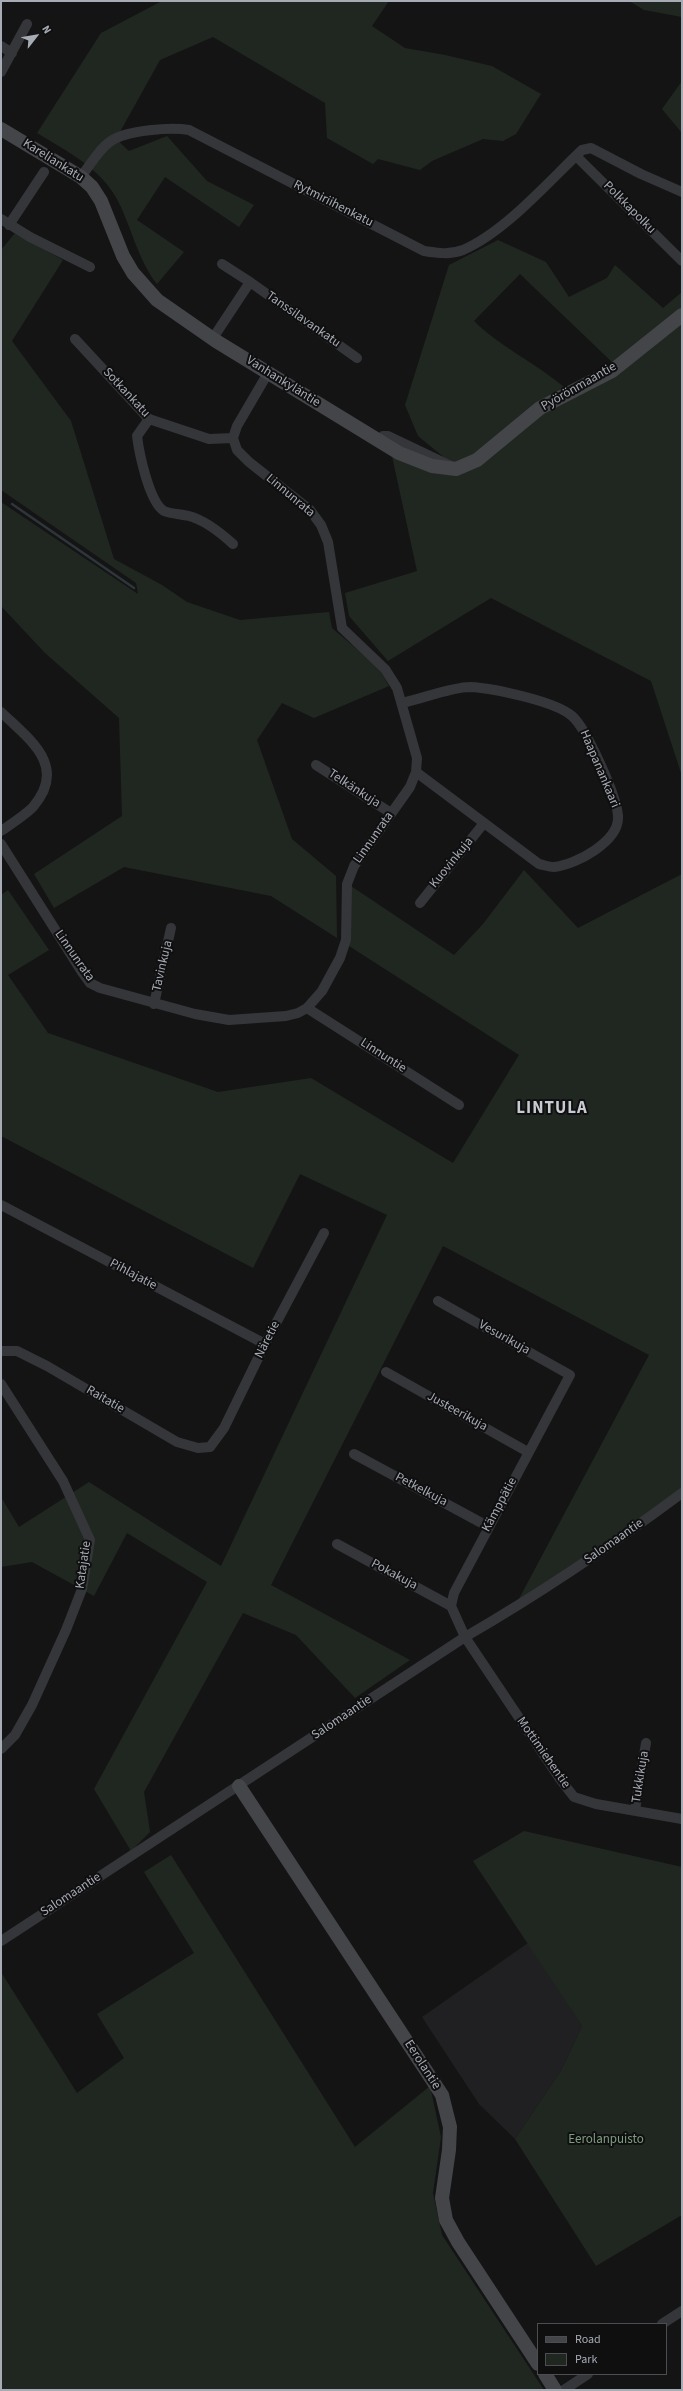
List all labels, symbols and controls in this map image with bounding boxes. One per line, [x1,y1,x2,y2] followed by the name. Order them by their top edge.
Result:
[16,16,56,56] north arrow
[38,23,55,37] text: N
[20,136,86,186] street label: Kareliankatu
[290,177,376,231] street label: Rytmiriihenkatu
[600,179,658,237] street label: Polkkapolku
[263,289,343,351] street label: Tanssilavankatu
[243,353,323,411] street label: Vanhankyläntie
[539,359,619,415] street label: Pyörönmaantie
[99,365,153,421] street label: Sotkankatu
[262,471,318,521] street label: Linnunrata
[576,728,622,810] street label: Haapanankaari
[325,766,383,812] street label: Telkänkuja
[351,809,397,867] street label: Linnunrata
[427,834,477,892] street label: Kuovinkuja
[51,927,97,985] street label: Linnunrata
[150,939,176,993] street label: Tavinkuja
[357,1035,409,1077] street label: Linnuntie
[516,1099,588,1119] district label: LINTULA
[107,1256,159,1294] street label: Pihlajatie
[476,1318,532,1358] street label: Vesurikuja
[252,1319,284,1361] street label: Näretie
[83,1383,127,1417] street label: Raitatie
[424,1389,490,1435] street label: Justeerikuja
[392,1470,450,1510] street label: Petkelkuja
[479,1475,521,1535] street label: Kämppätie
[581,1516,647,1568] street label: Salomaantie
[73,1540,95,1590] street label: Katajatie
[368,1556,420,1594] street label: Pokakuja
[309,1692,375,1744] street label: Salomaantie
[513,1714,573,1792] street label: Mottimiehentie
[629,1750,653,1804] street label: Tukkikuja
[38,1870,104,1920] street label: Salomaantie
[400,2037,444,2093] street label: Eerolantie
[568,2132,644,2148] park label: Eerolanpuisto
[537,2323,667,2375] legend
[575,2331,601,2348] text: Road
[575,2351,597,2368] text: Park

